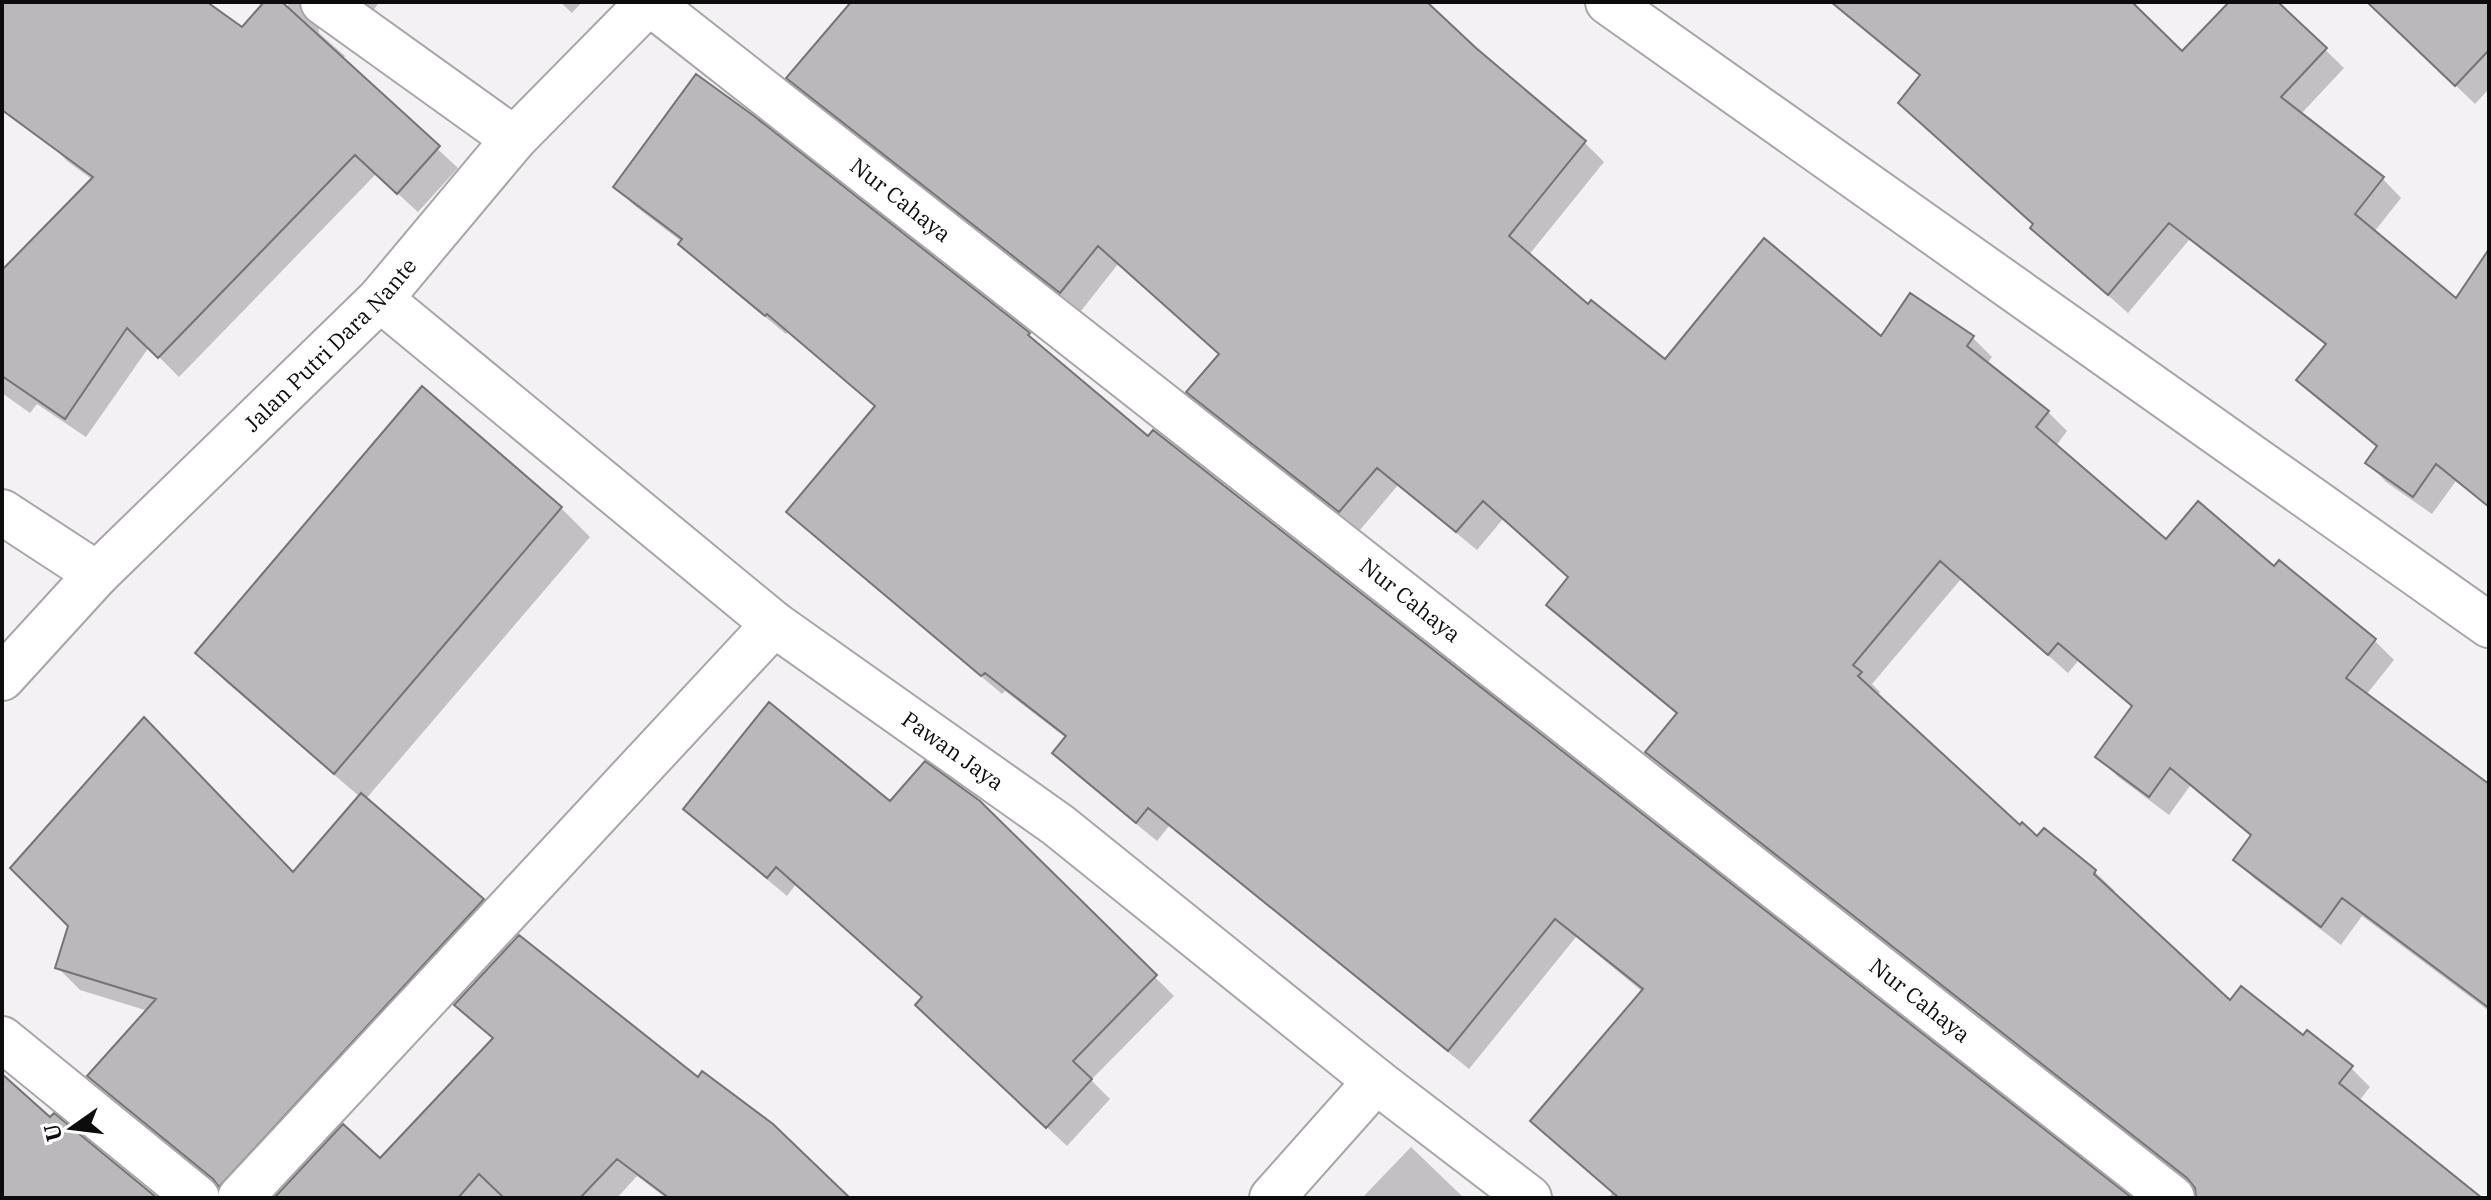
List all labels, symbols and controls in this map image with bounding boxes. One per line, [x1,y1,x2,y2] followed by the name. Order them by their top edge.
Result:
[845,151,957,248] street label: Nur Cahaya
[237,251,422,438] street label: Jalan Putri Dara Nante
[1354,551,1467,648] street label: Nur Cahaya
[896,704,1010,796] street label: Pawan Jaya
[1864,951,1977,1048] street label: Nur Cahaya
[32,1088,112,1168] north arrow
[36,1121,68,1145] text: U

